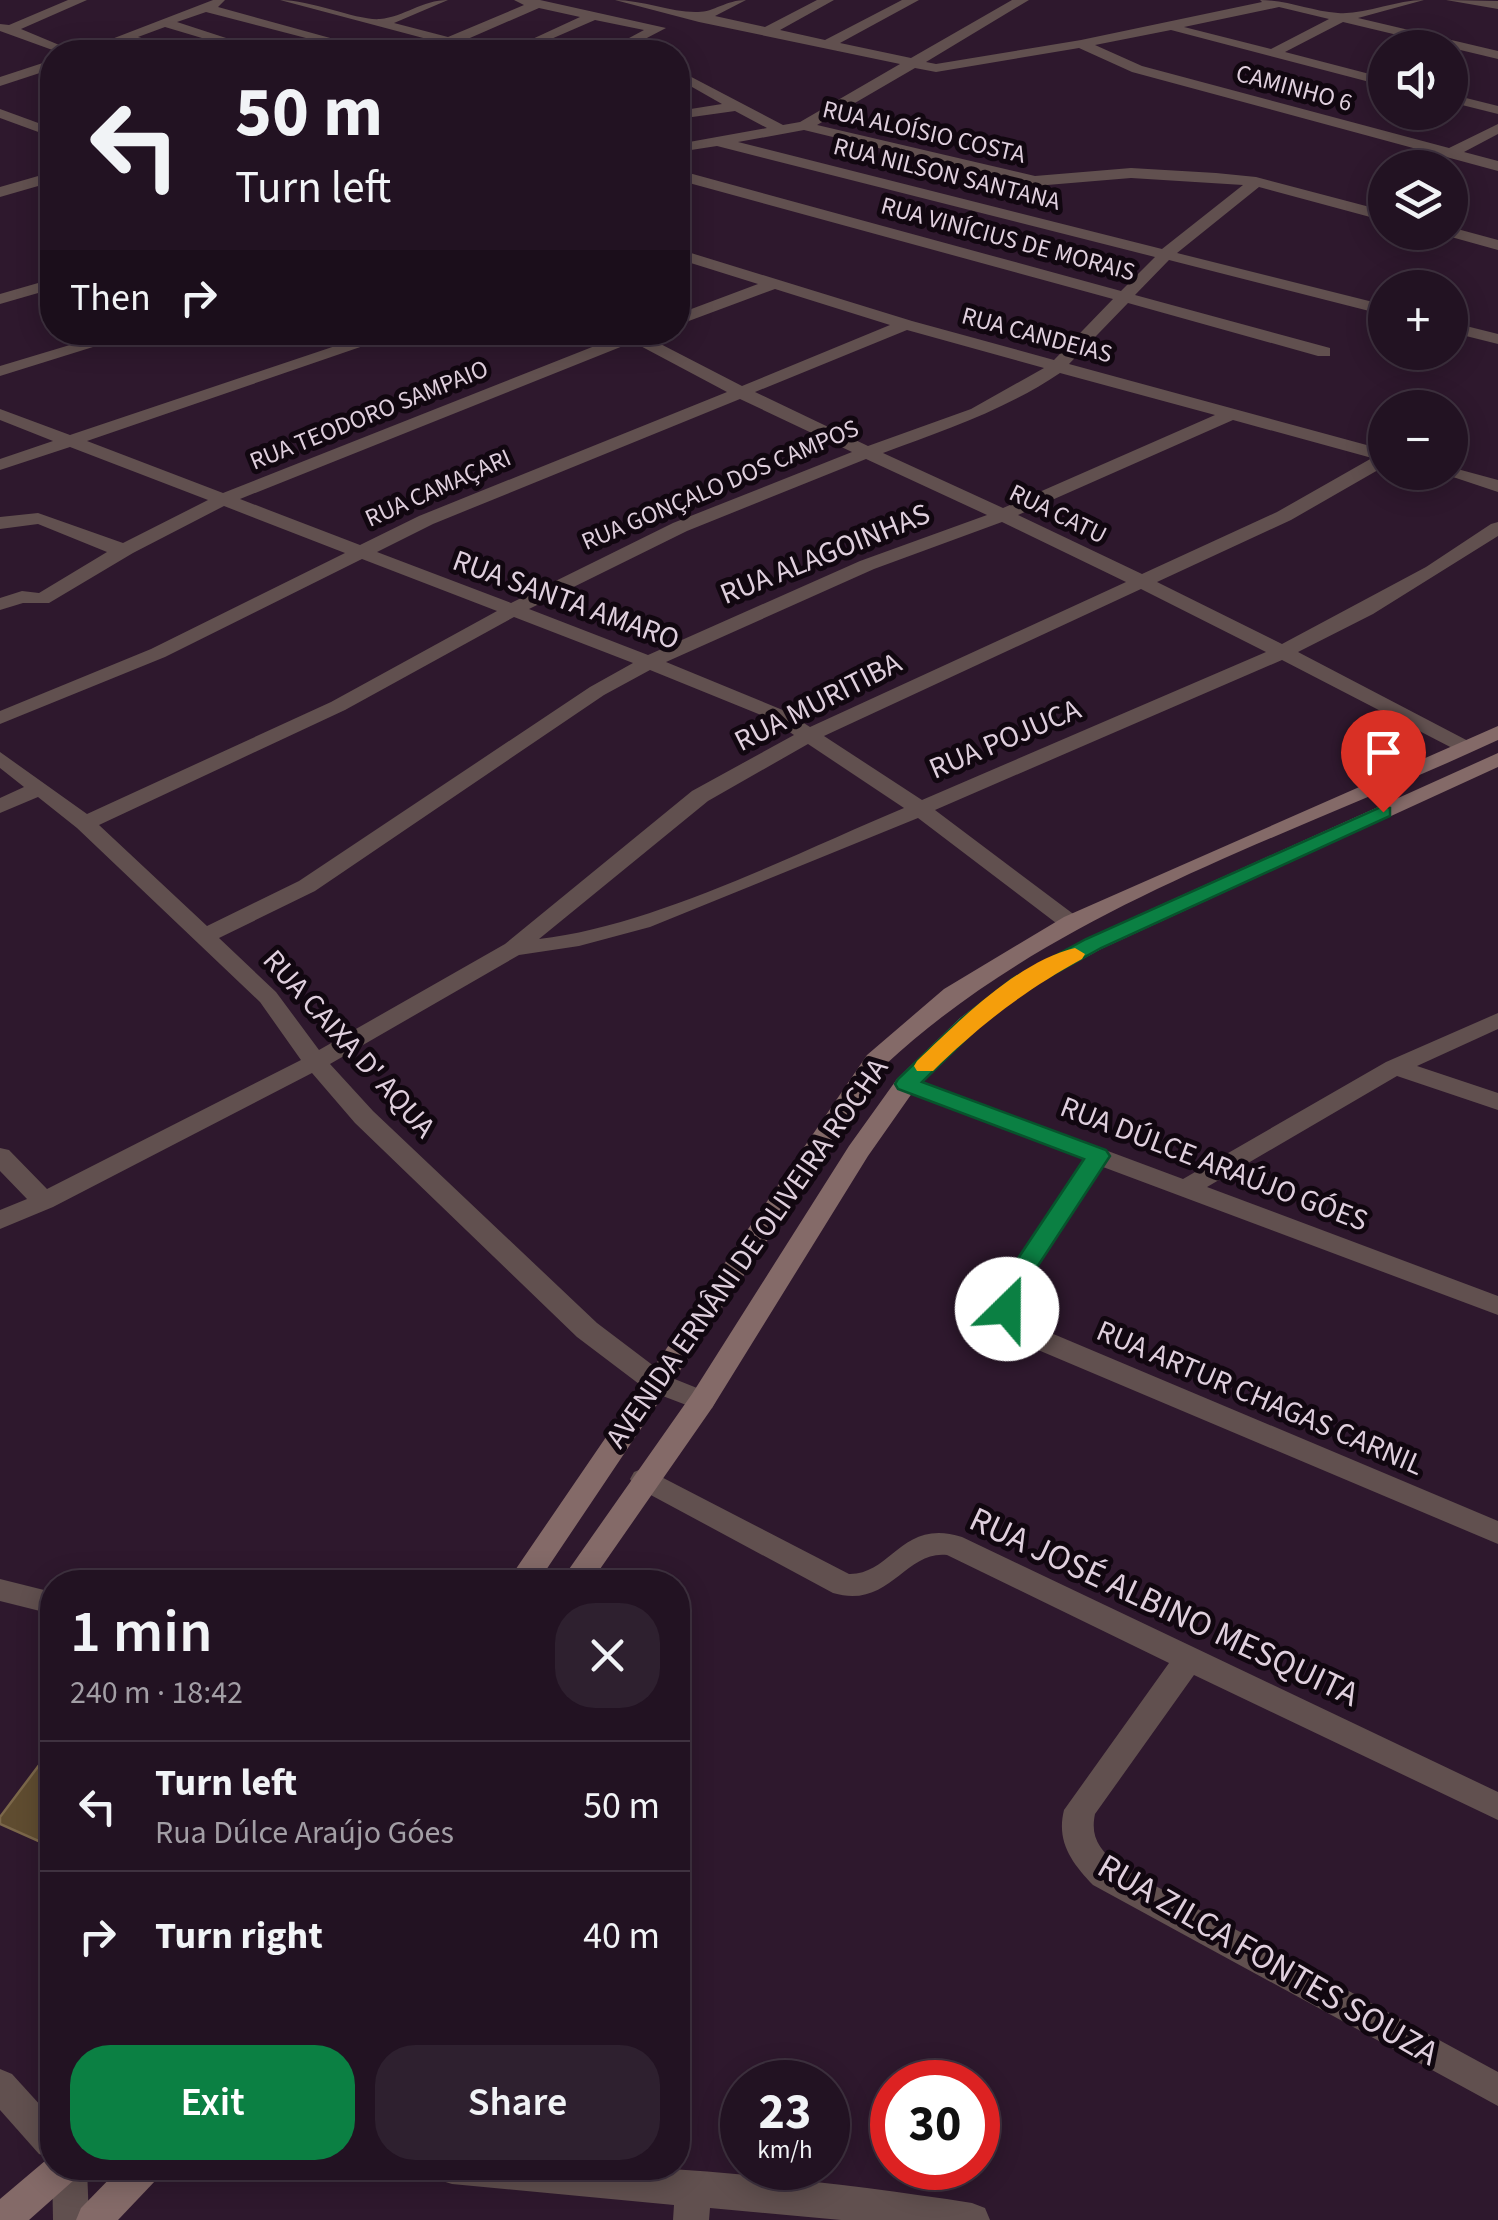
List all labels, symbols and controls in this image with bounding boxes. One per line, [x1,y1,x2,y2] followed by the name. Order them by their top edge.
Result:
[1368,30,1468,490] map controls
[1368,30,1468,130] button: sound
[1232,55,1356,121] street label: CAMINHO 6
[235,63,383,163] text: 50 m
[70,80,200,210] icon: left
[819,91,1029,173] street label: RUA ALOÍSIO COSTA
[830,128,1065,220] street label: RUA NILSON SANTANA
[1368,150,1468,250] button: layers
[235,156,391,220] text: Turn left
[877,188,1139,290] street label: RUA VINÍCIUS DE MORAIS
[171,270,226,325] icon: right
[1368,270,1468,370] button: +
[70,271,151,325] text: Then
[958,298,1116,372] street label: RUA CANDEIAS
[244,351,494,479] street label: RUA TEODORO SAMPAIO
[1368,390,1468,490] button: −
[576,410,864,560] street label: RUA GONÇALO DOS CAMPOS
[359,440,517,536] street label: RUA CAMAÇARI
[1003,475,1113,553] street label: RUA CATU
[714,492,936,616] street label: RUA ALAGOINHAS
[447,539,685,661] street label: RUA SANTA AMARO
[727,641,910,763] street label: RUA MURITIBA
[922,687,1088,790] street label: RUA POJUCA
[1341,710,1426,813] pin
[1356,725,1411,780] icon: arrive
[253,940,446,1148] street label: RUA CAIXA D' AQUA
[595,1048,899,1457] street label: AVENIDA ERNÂNI DE OLIVEIRA ROCHA
[1054,1085,1374,1243] street label: RUA DÚLCE ARAÚJO GÓES
[955,1257,1059,1361] position arrow
[1090,1310,1430,1486] street label: RUA ARTUR CHAGAS CARNIL
[961,1495,1367,1719] street label: RUA JOSÉ ALBINO MESQUITA
[70,1590,213,1675] text: 1 min
[555,1603,660,1708] button: close
[70,1670,243,1716] text: 240 m · 18:42
[155,1756,297,1810] text: Turn left
[70,1779,125,1834] icon: left
[583,1779,660,1833] text: 50 m
[155,1810,454,1856] text: Rua Dúlce Araújo Góes
[1088,1842,1448,2078] street label: RUA ZILCA FONTES SOUZA
[70,1909,125,1964] icon: right
[155,1909,323,1963] text: Turn right
[583,1909,660,1963] text: 40 m
[70,2045,355,2160] button: Exit
[375,2045,660,2160] button: Share
[870,2060,1000,2190] speed limit sign: 30
[759,2077,811,2148] text: 23
[757,2132,813,2168] text: km/h

